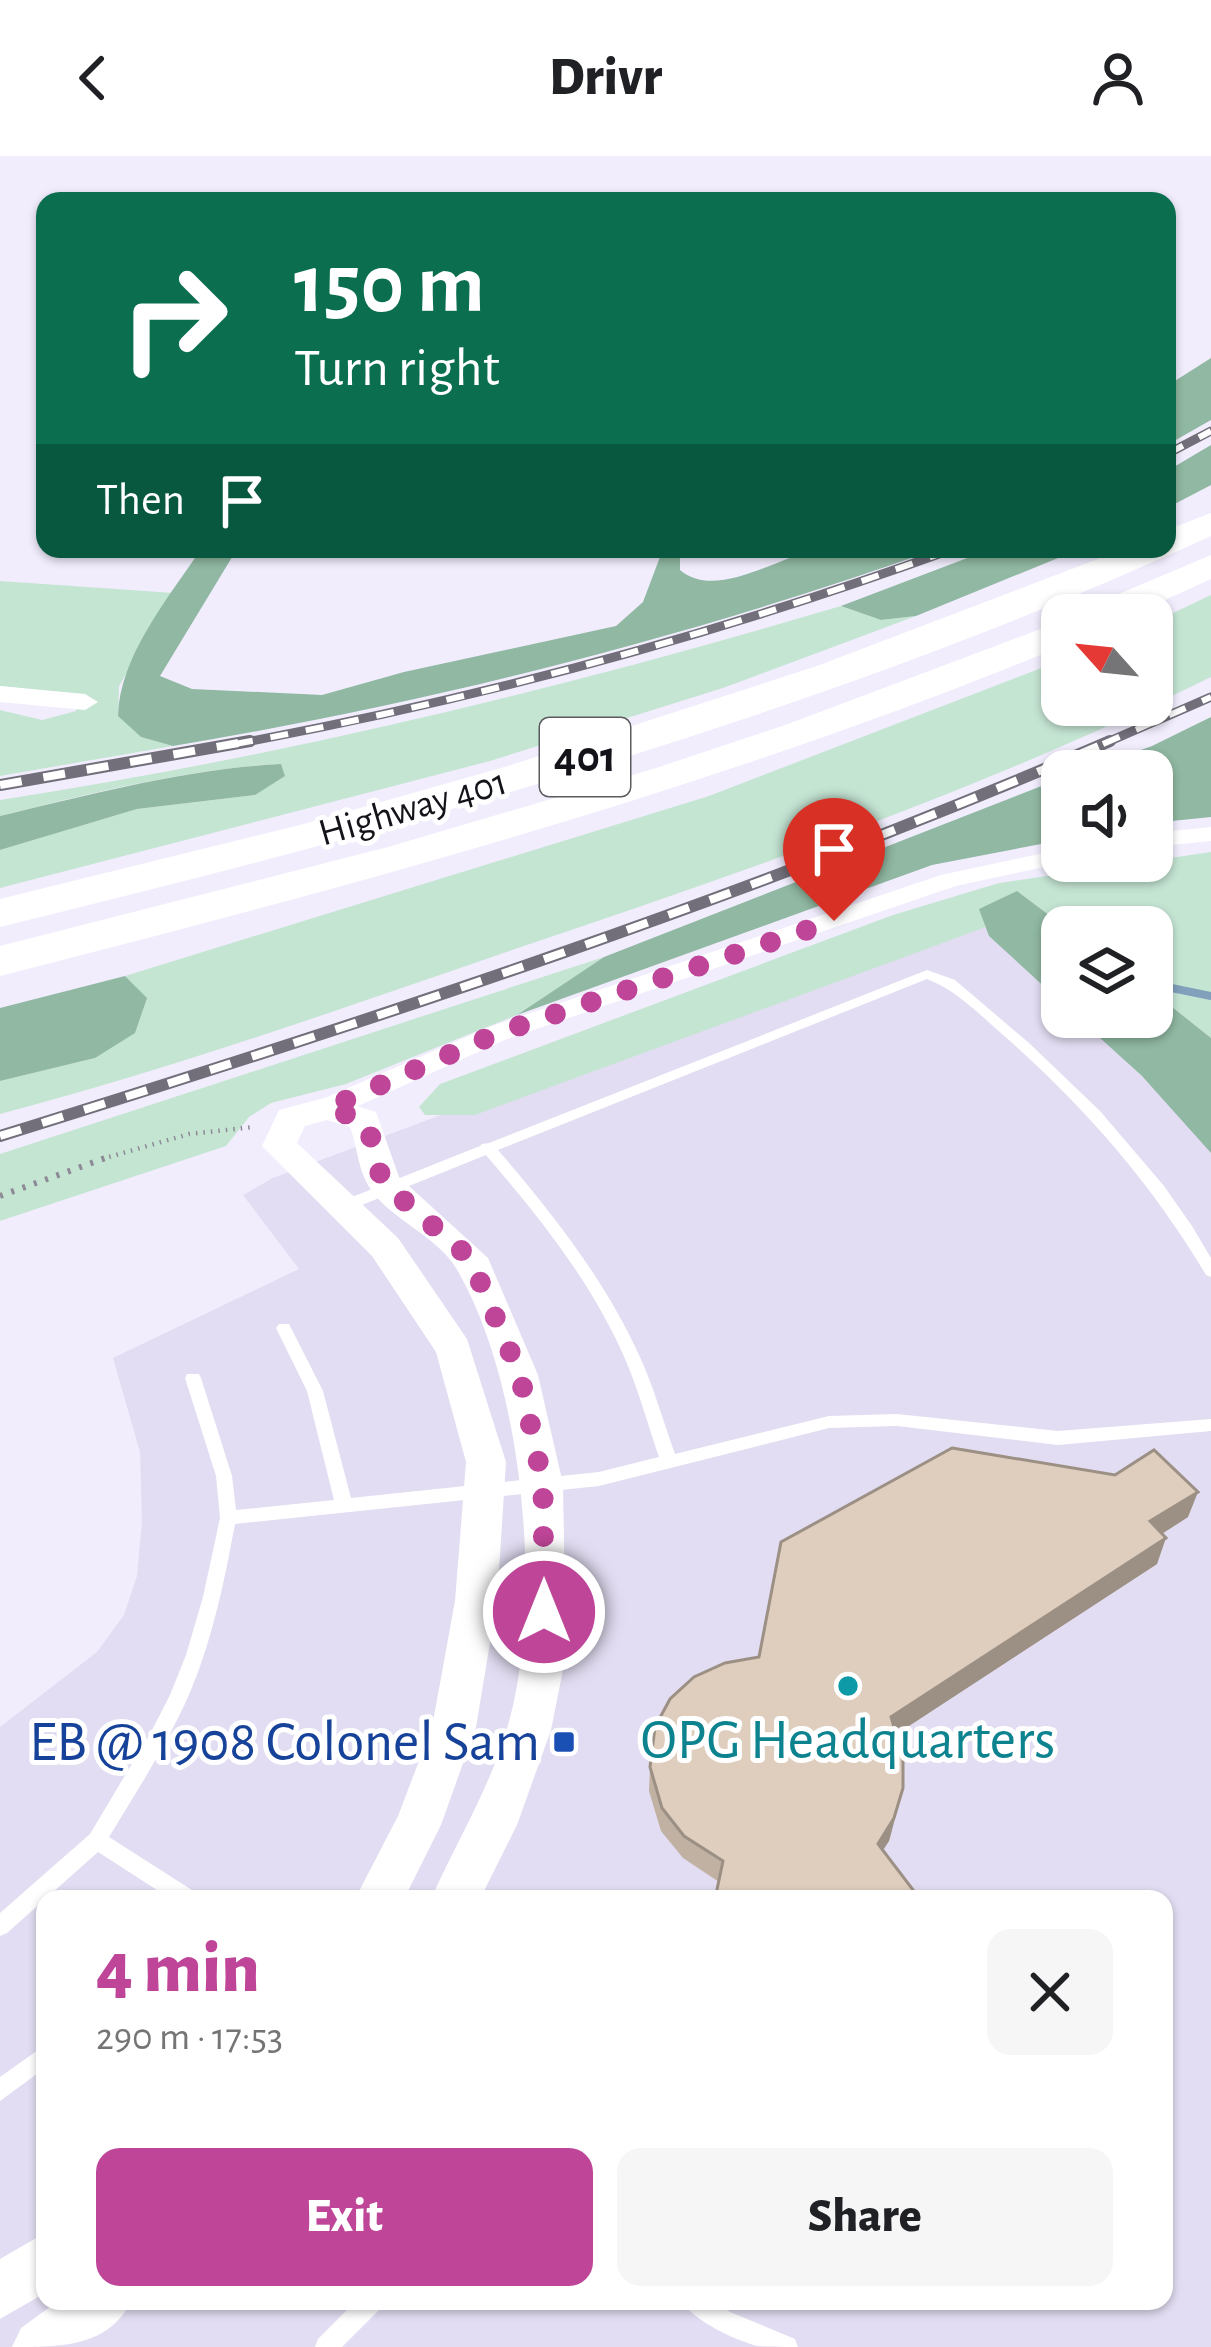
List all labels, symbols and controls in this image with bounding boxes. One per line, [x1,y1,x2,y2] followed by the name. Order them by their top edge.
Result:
[60,45,126,111] icon: back
[1085,45,1151,111] icon: person
[549,51,662,105] text: Drivr
[96,240,252,396] icon: right
[294,244,485,328] text: 150 m
[294,342,500,396] text: Turn right
[209,468,275,534] icon: arrive
[96,478,185,523] text: Then
[1041,594,1173,726] north arrow
[1041,594,1173,1038] map controls
[540,718,630,796] road number: 401
[1041,750,1173,882] button: sound
[315,763,511,853] street label: Highway 401
[783,798,885,921] pin
[801,816,867,882] icon: arrive
[1041,906,1173,1038] button: layers
[481,1549,607,1675] position arrow
[835,1673,861,1699] marker: OPG Headquarters
[641,1712,1055,1769] place label: OPG Headquarters
[29,1714,540,1771] place label: EB @ 1908 Colonel Sam
[551,1729,577,1755] marker: EB @ 1908 Colonel Sam
[987,1929,1113,2055] button: close
[96,1933,260,2005] text: 4 min
[96,2018,283,2057] text: 290 m · 17:53
[96,2148,593,2286] button: Exit
[617,2148,1113,2286] button: Share

